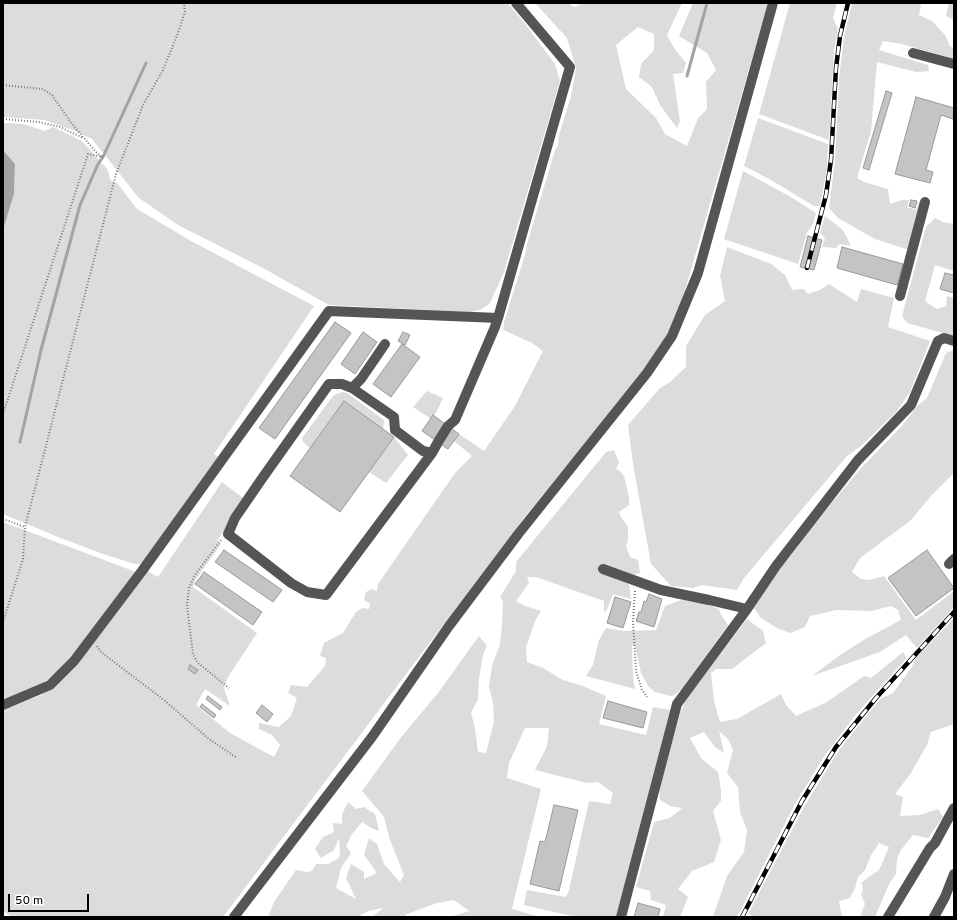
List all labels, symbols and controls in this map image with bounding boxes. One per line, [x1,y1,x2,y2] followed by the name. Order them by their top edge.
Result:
[10,886,91,912] scale bar
[15,893,43,909] text: 50 m

